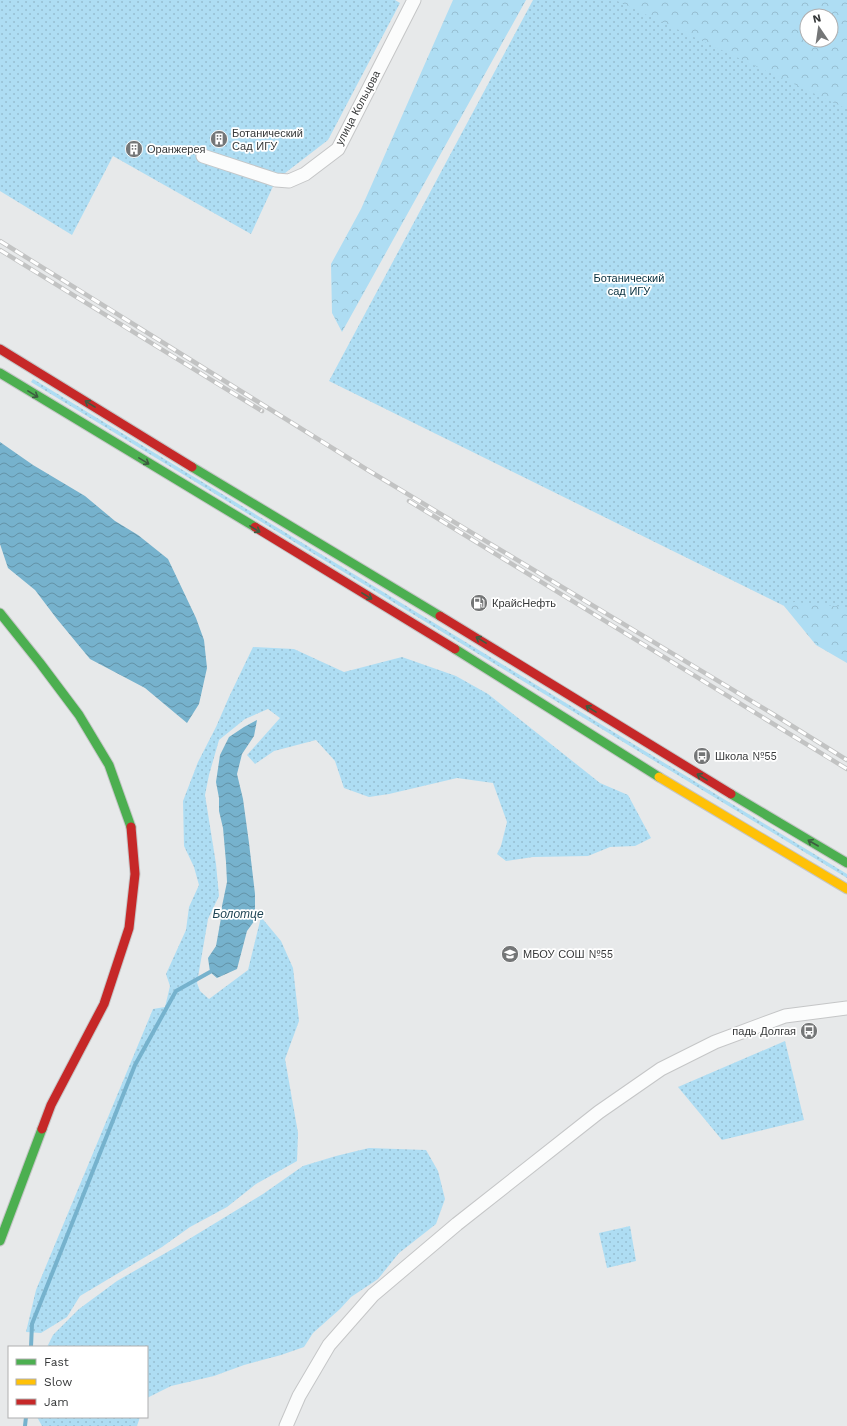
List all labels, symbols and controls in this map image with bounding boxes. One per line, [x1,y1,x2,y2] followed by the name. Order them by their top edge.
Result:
[799,8,839,48] north arrow
[811,11,822,26] text: N
[333,68,384,148] street label: улица Кольцова
[232,127,303,153] place label: Ботанический Сад ИГУ
[209,129,229,149] building icon: Ботанический Сад ИГУ
[124,139,144,159] building icon: Оранжерея
[147,143,206,156] place label: Оранжерея
[594,272,664,298] park label: Ботанический сад ИГУ
[27,390,39,398] one-way arrow
[85,400,96,408] one-way arrow
[138,458,150,466] one-way arrow
[249,525,261,533] one-way arrow
[361,593,373,601] one-way arrow
[469,593,489,613] fuel station icon: КрайсНефть
[492,597,556,610] place label: КрайсНефть
[475,636,486,644] one-way arrow
[586,705,597,713] one-way arrow
[692,746,712,766] bus stop icon: Школа №55
[715,750,777,763] place label: Школа №55
[696,772,708,780] one-way arrow
[807,839,819,847] one-way arrow
[212,907,264,921] water label: Болотце
[500,944,520,964] school or university icon: МБОУ СОШ №55
[523,948,613,961] place label: МБОУ СОШ №55
[799,1021,819,1041] bus stop icon: падь Долгая
[732,1025,796,1038] place label: падь Долгая
[8,1346,148,1418] legend
[44,1355,69,1369] text: Fast
[44,1375,72,1389] text: Slow
[44,1395,69,1409] text: Jam

